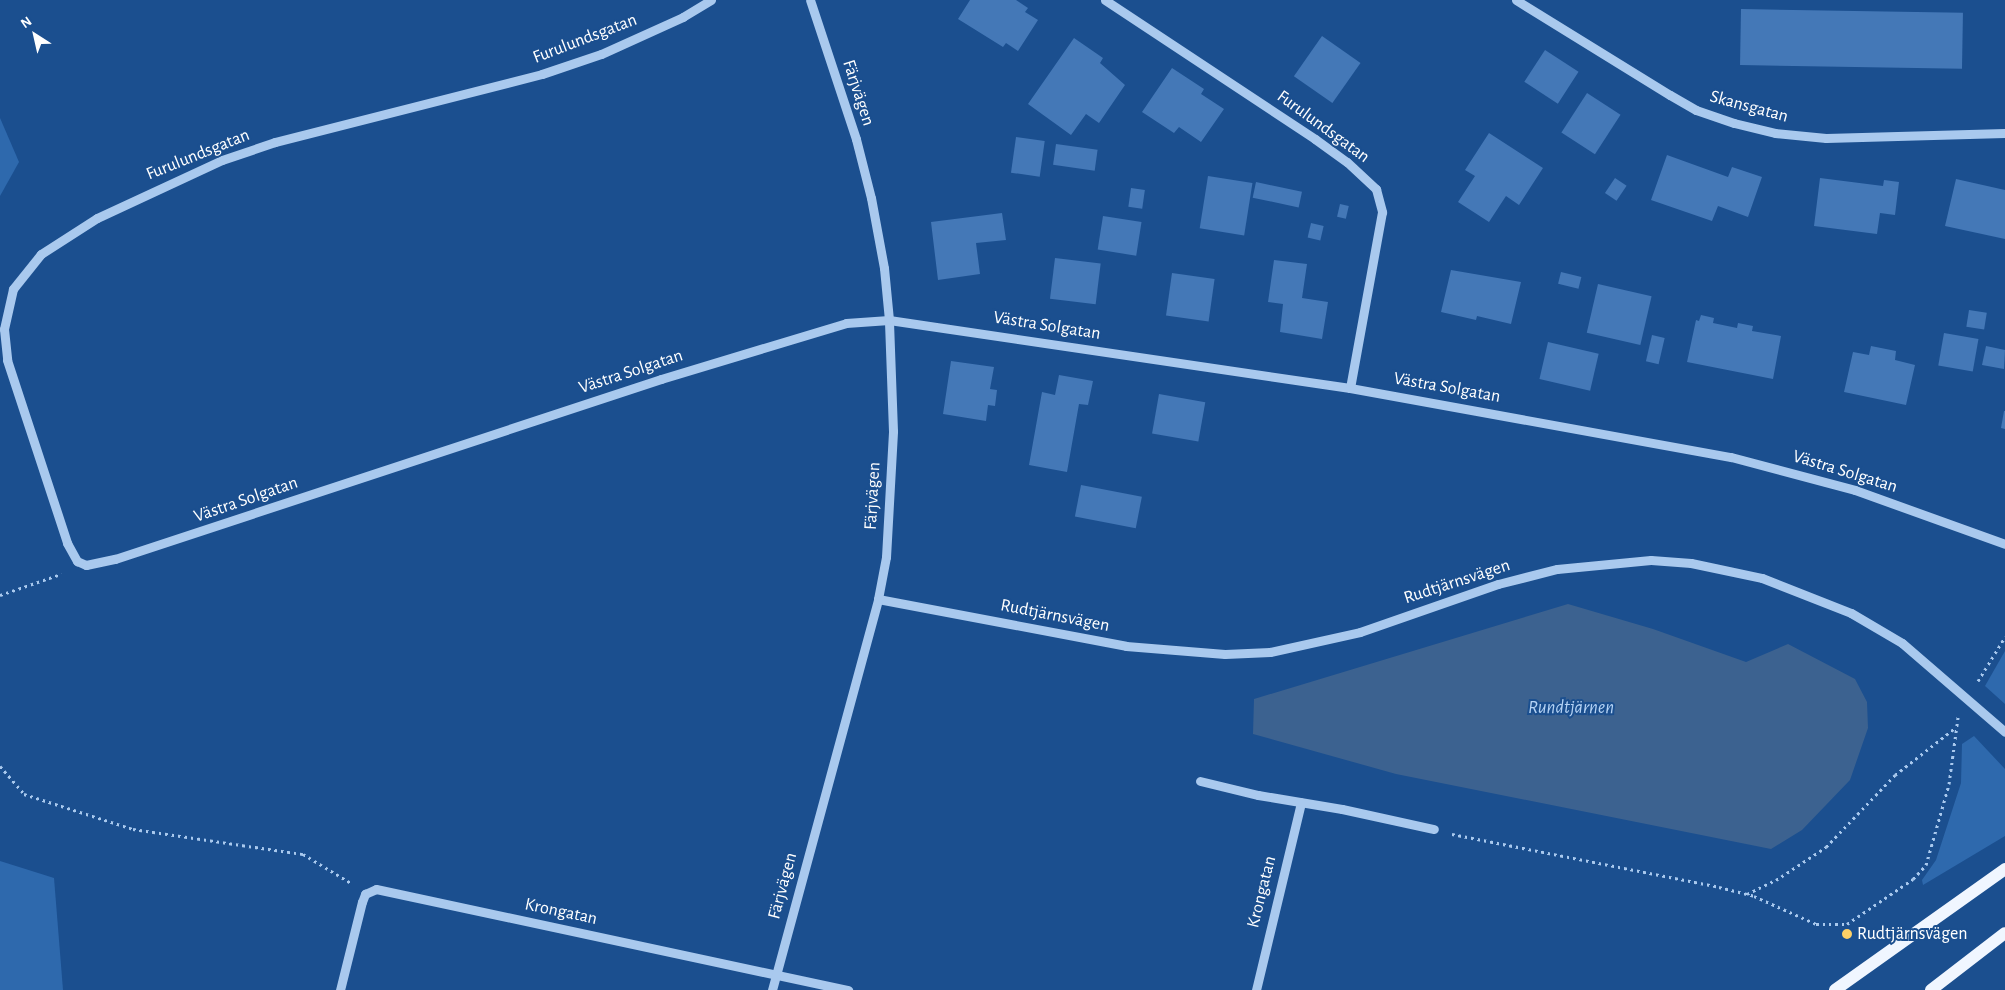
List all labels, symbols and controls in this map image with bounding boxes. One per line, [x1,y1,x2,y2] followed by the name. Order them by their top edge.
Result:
[530,9,640,69] street label: Furulundsgatan
[10,10,60,60] north arrow
[18,14,34,31] text: N
[837,57,879,129] street label: Färjvägen
[1272,86,1374,168] street label: Furulundsgatan
[1707,86,1791,128] street label: Skansgatan
[143,124,253,186] street label: Furulundsgatan
[992,307,1102,345] street label: Västra Solgatan
[576,345,686,399] street label: Västra Solgatan
[1392,368,1502,408] street label: Västra Solgatan
[1790,446,1900,498] street label: Västra Solgatan
[860,461,886,531] street label: Färjvägen
[191,472,301,528] street label: Västra Solgatan
[1401,555,1513,609] street label: Rudtjärnsvägen
[999,595,1111,637] street label: Rudtjärnsvägen
[1528,697,1614,719] water label: Rundtjärnen
[764,850,802,922] street label: Färjvägen
[1243,854,1281,930] street label: Krongatan
[523,894,599,930] street label: Krongatan
[1857,923,1968,945] place label: Rudtjärnsvägen
[1841,928,1853,940] marker: Rudtjärnsvägen

